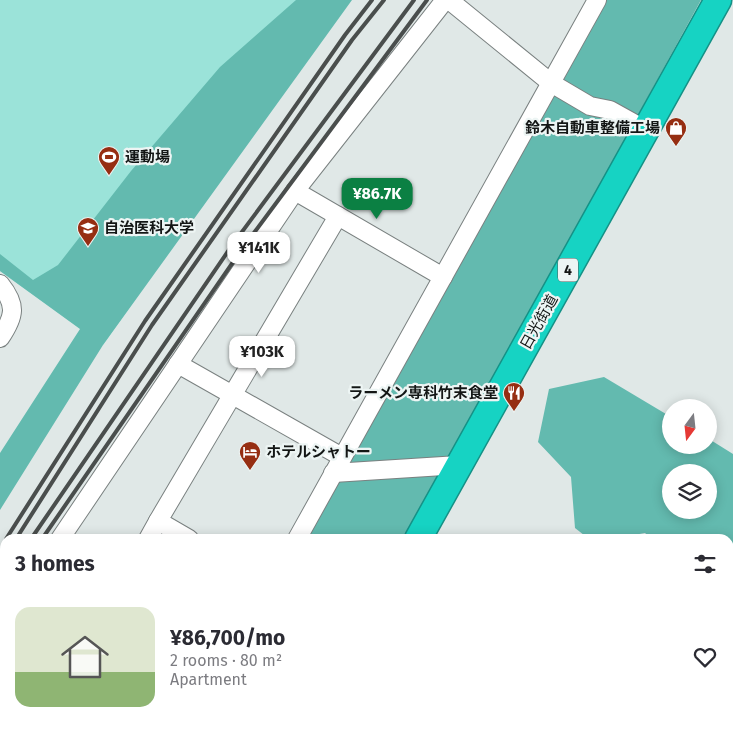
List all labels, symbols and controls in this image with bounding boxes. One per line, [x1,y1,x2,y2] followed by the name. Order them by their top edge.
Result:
[664,116,688,147] shop icon: 鈴木自動車整備工場
[525,119,660,137] place label: 鈴木自動車整備工場
[97,145,121,176] sports icon: 運動場
[125,148,170,166] place label: 運動場
[336,178,418,220] pin: ¥86.7K
[353,184,401,203] text: ¥86.7K
[76,216,100,247] school or university icon: 自治医科大学
[104,219,194,237] place label: 自治医科大学
[224,232,294,274] pin: ¥141K
[238,238,280,257] text: ¥141K
[558,258,578,282] road number: 4
[517,291,561,353] street label: 日光街道
[227,336,297,378] pin: ¥103K
[240,342,284,361] text: ¥103K
[502,381,526,412] restaurant icon: ラーメン専科竹末食堂
[349,384,498,402] place label: ラーメン専科竹末食堂
[662,399,718,454] north arrow
[662,399,717,519] map controls
[238,440,262,471] hotel icon: ホテルシャトー
[266,443,371,461] place label: ホテルシャトー
[662,464,717,519] button: layers
[691,550,719,578] icon: filters
[15,551,95,577] text: 3 homes
[170,625,285,651] text: ¥86,700/mo
[55,627,115,687] icon: home
[691,643,719,671] icon: heart
[170,651,282,670] text: 2 rooms · 80 m²
[170,670,247,689] text: Apartment

